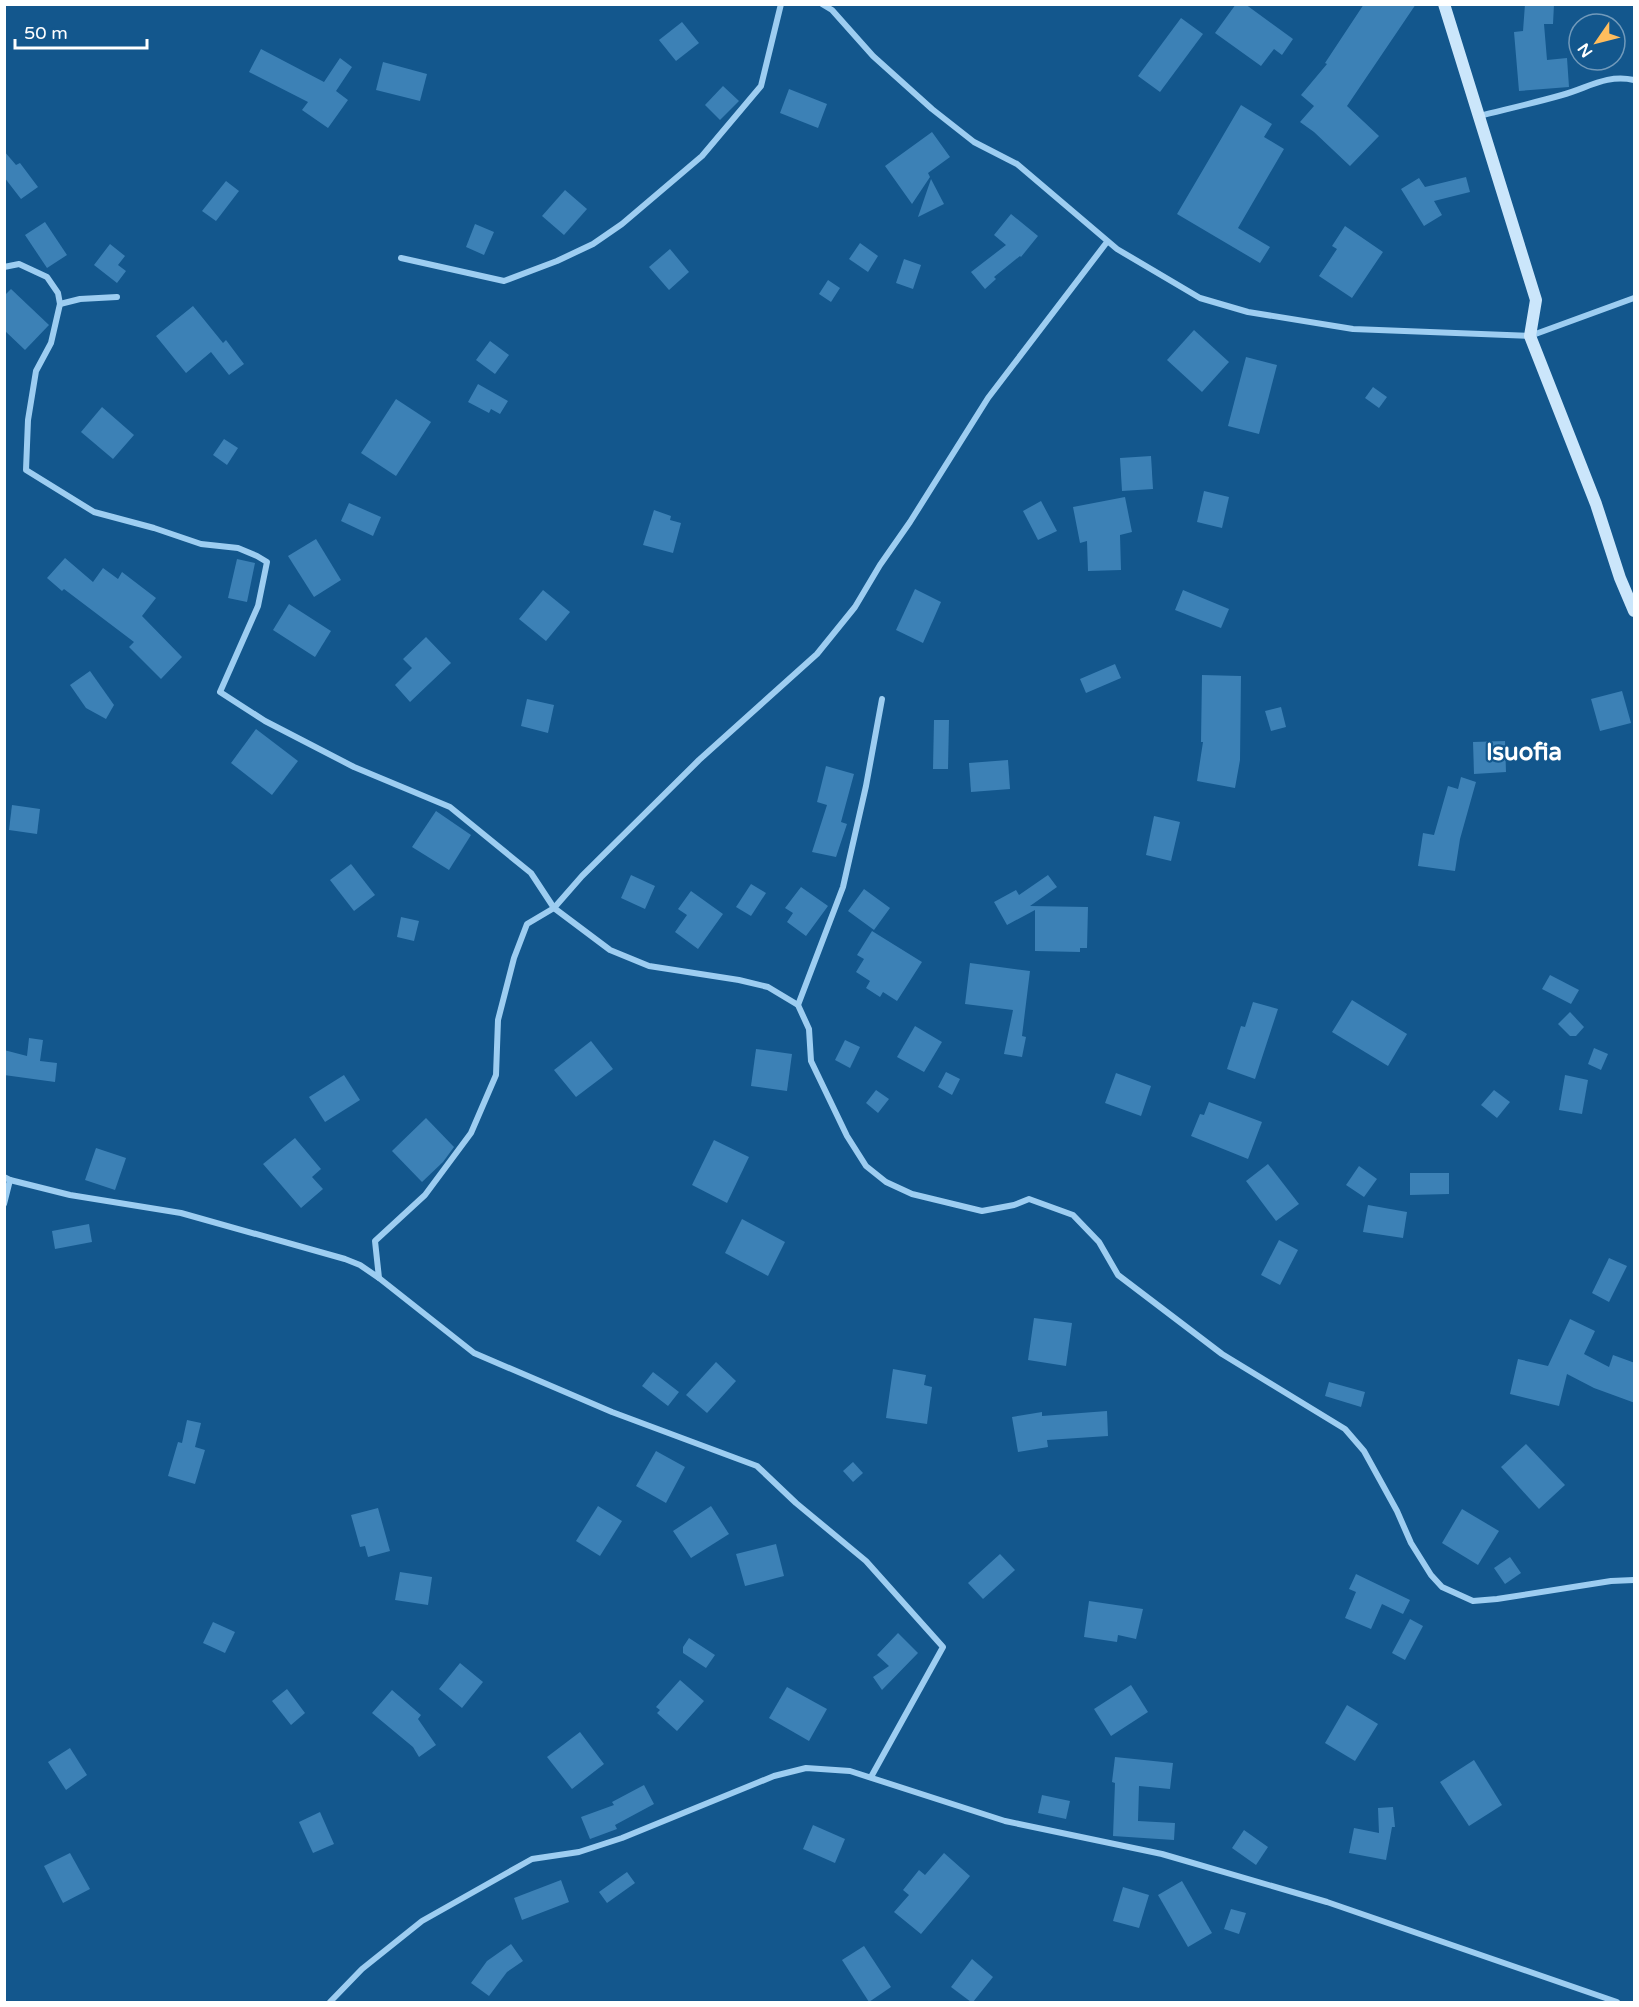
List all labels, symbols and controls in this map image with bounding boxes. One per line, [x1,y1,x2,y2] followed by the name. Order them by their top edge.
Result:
[15,12,147,50] scale bar
[1567,12,1627,72] north arrow
[24,22,68,44] text: 50 m
[1574,39,1597,61] text: N
[1486,738,1562,767] district label: Isuofia

